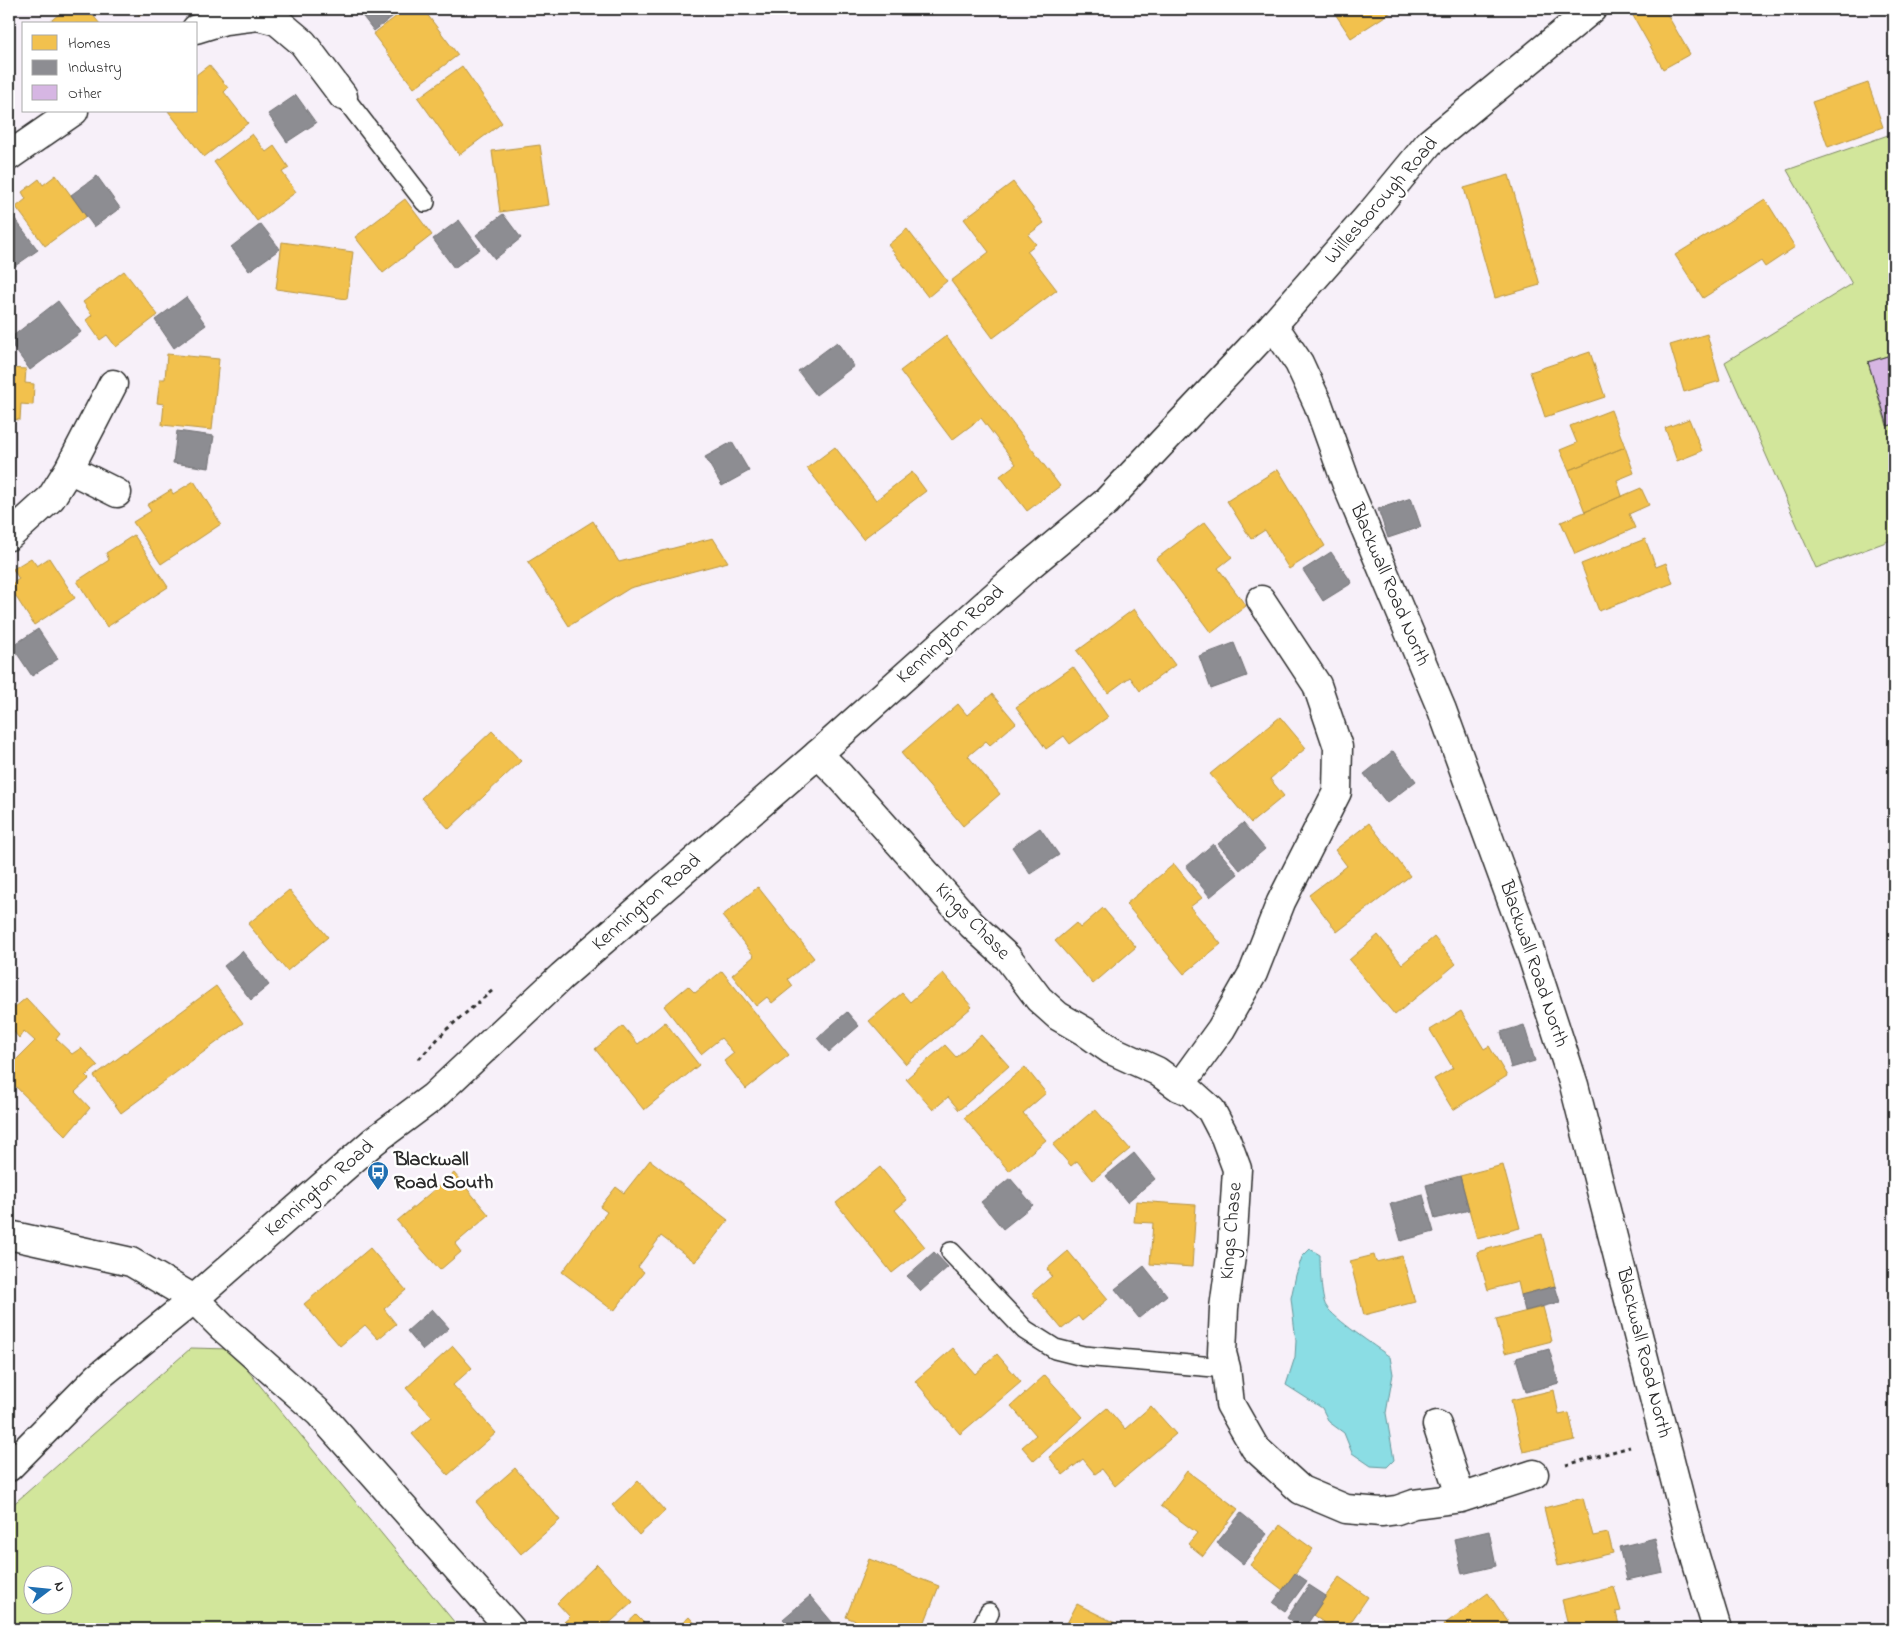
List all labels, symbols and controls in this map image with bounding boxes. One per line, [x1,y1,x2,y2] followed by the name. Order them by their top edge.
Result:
[22,22,198,112] legend
[68,33,111,55] text: Homes
[68,57,122,80] text: Industry
[68,83,102,105] text: Other
[1318,131,1447,272] street label: Willesborough Road
[1341,498,1436,671] street label: Blackwall Road North
[891,579,1012,692] street label: Kennington Road
[586,847,709,959] street label: Kennington Road
[1491,876,1575,1051] street label: Blackwall Road North
[927,877,1016,968] street label: Kings Chase
[259,1133,382,1245] street label: Kennington Road
[393,1146,493,1198] place label: Blackwall Road South
[366,1160,390,1191] bus stop icon: Blackwall Road South
[1213,1181,1252,1281] street label: Kings Chase
[1608,1264,1678,1441] street label: Blackwall Road North
[22,1566,72,1616] north arrow
[48,1579,70,1594] text: N

